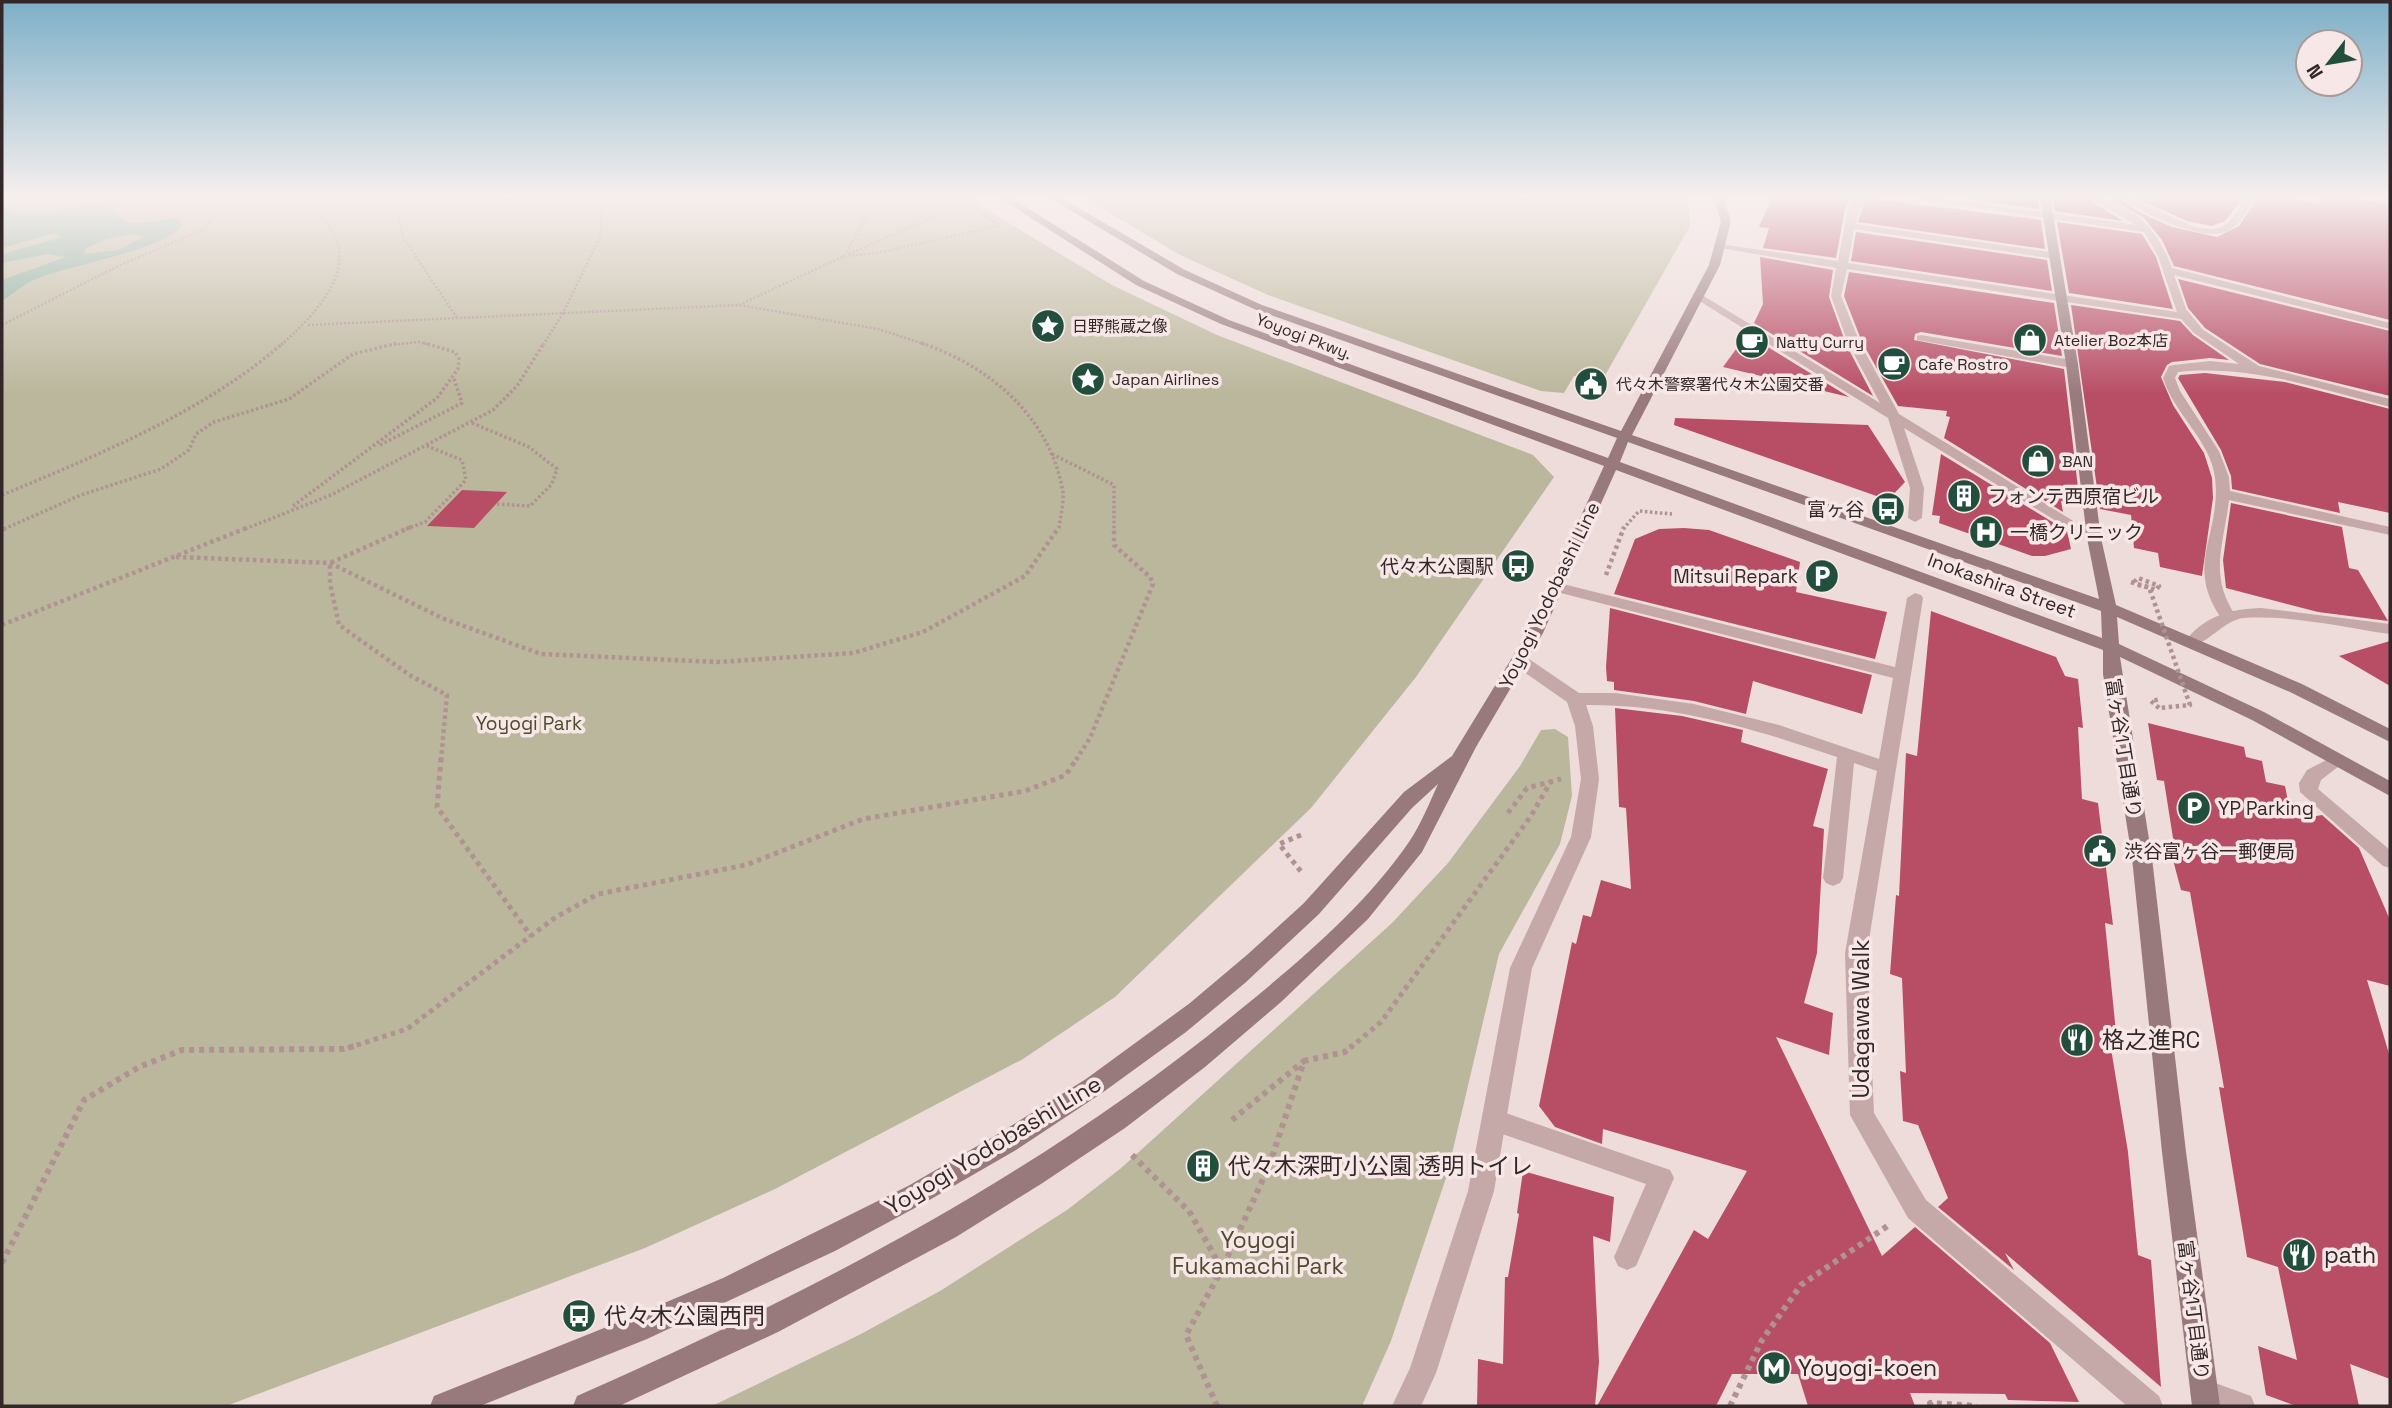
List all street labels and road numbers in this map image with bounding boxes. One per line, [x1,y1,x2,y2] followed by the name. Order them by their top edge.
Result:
[1253,309,1355,364] street label: Yoyogi Pkwy.
[1493,498,1605,693] street label: Yoyogi Yodobashi Line
[1924,547,2079,624] street label: Inokashira Street
[2100,677,2147,820] street label: 富ヶ谷1丁目通り
[1846,939,1876,1099] street label: Udagawa Walk
[879,1068,1107,1222] street label: Yoyogi Yodobashi Line
[2173,1239,2214,1382] street label: 富ヶ谷1丁目通り

